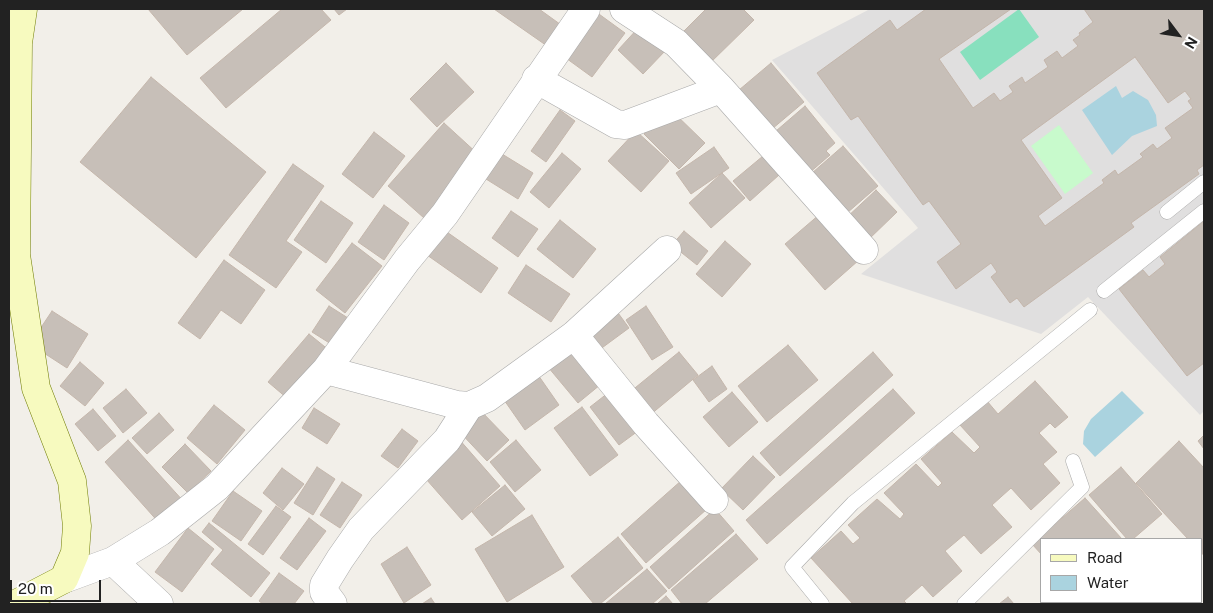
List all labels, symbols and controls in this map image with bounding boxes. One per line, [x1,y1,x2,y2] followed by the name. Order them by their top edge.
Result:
[1153,10,1203,60] north arrow
[1181,34,1201,52] text: N
[1040,538,1203,603] legend
[1087,549,1123,566] text: Road
[12,570,104,602] scale bar
[1087,574,1129,591] text: Water
[18,580,53,597] text: 20 m

